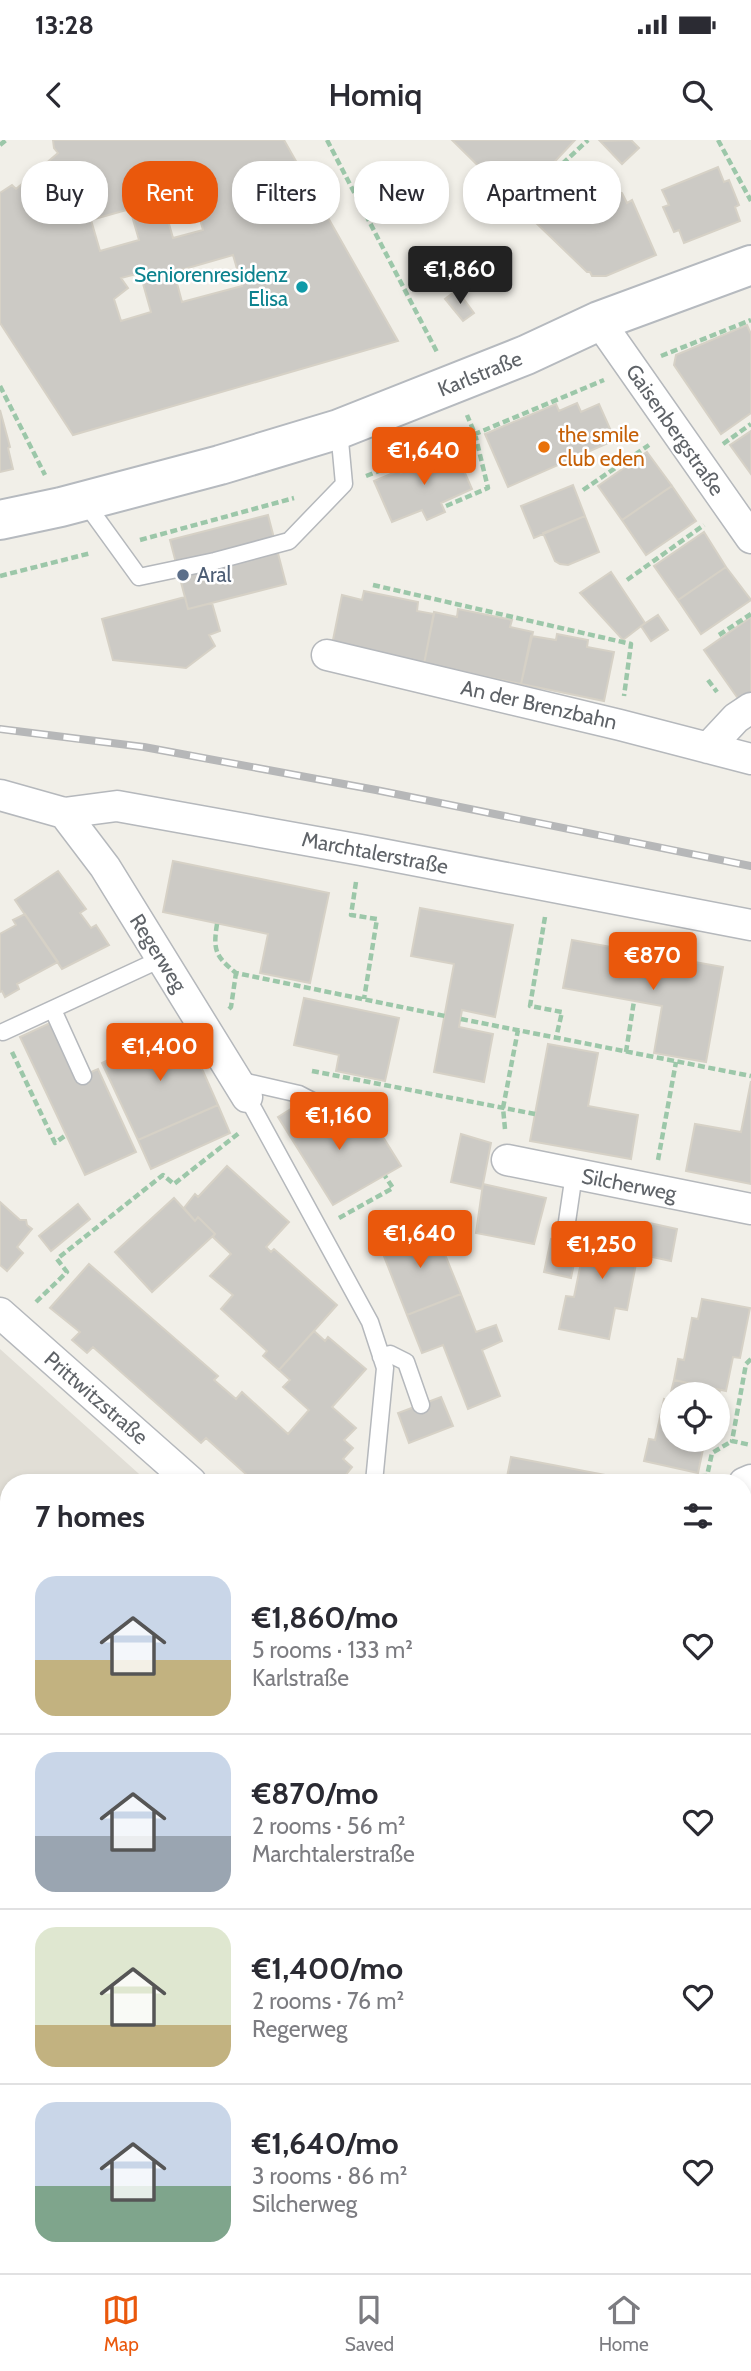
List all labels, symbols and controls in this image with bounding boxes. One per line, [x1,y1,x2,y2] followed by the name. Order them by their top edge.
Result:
[35,9,94,41] text: 13:28
[328,75,423,114] text: Homiq
[35,76,73,114] icon: back
[678,76,716,114] icon: search
[21,161,108,224] chip: Buy
[122,161,218,224] chip: Rent
[232,161,340,224] chip: Filters
[354,161,449,224] chip: New
[463,161,621,224] chip: Apartment
[403,246,517,306] pin: €1,860
[424,255,496,283] text: €1,860
[134,262,288,311] place label: Seniorenresidenz Elisa
[294,279,310,295] marker: Seniorenresidenz Elisa
[434,345,526,402] street label: Karlstraße
[621,359,730,500] street label: Gaisenbergstraße
[558,422,645,471] place label: the smile club eden
[367,428,481,487] pin: €1,640
[388,436,460,464] text: €1,640
[536,439,552,455] marker: the smile club eden
[197,562,232,587] place label: Aral
[175,567,191,583] marker: Aral
[459,674,619,735] street label: An der Brenzbahn
[300,826,451,879] street label: Marchtalerstraße
[125,909,192,997] street label: Regerweg
[612,932,694,992] pin: €870
[625,941,681,969] text: €870
[103,1024,217,1083] pin: €1,400
[122,1032,198,1060] text: €1,400
[282,1093,396,1152] pin: €1,160
[306,1101,372,1129] text: €1,160
[580,1163,679,1206] street label: Silcherweg
[363,1210,477,1270] pin: €1,640
[384,1219,456,1247] text: €1,640
[545,1222,659,1281] pin: €1,250
[567,1230,637,1258] text: €1,250
[40,1346,153,1449] street label: Prittwitzstraße
[660,1382,730,1452] map controls
[660,1382,730,1452] button: locate
[679,1497,717,1535] icon: filters
[35,1498,145,1535] text: 7 homes
[252,1599,398,1636] text: €1,860/mo
[91,1604,175,1688] icon: home
[679,1627,717,1665] icon: heart
[252,1636,413,1664] text: 5 rooms · 133 m²
[252,1664,349,1692] text: Karlstraße
[252,1775,378,1812] text: €870/mo
[91,1780,175,1864] icon: home
[679,1803,717,1841] icon: heart
[252,1812,406,1840] text: 2 rooms · 56 m²
[252,1840,415,1868] text: Marchtalerstraße
[252,1950,403,1987] text: €1,400/mo
[91,1955,175,2039] icon: home
[679,1978,717,2016] icon: heart
[252,1987,404,2015] text: 2 rooms · 76 m²
[252,2015,348,2043] text: Regerweg
[252,2125,399,2162] text: €1,640/mo
[91,2130,175,2214] icon: home
[679,2153,717,2191] icon: heart
[252,2162,407,2190] text: 3 rooms · 86 m²
[252,2190,357,2218] text: Silcherweg
[102,2291,140,2356] tab: Map
[345,2291,394,2356] tab: Saved
[599,2291,649,2356] tab: Home

